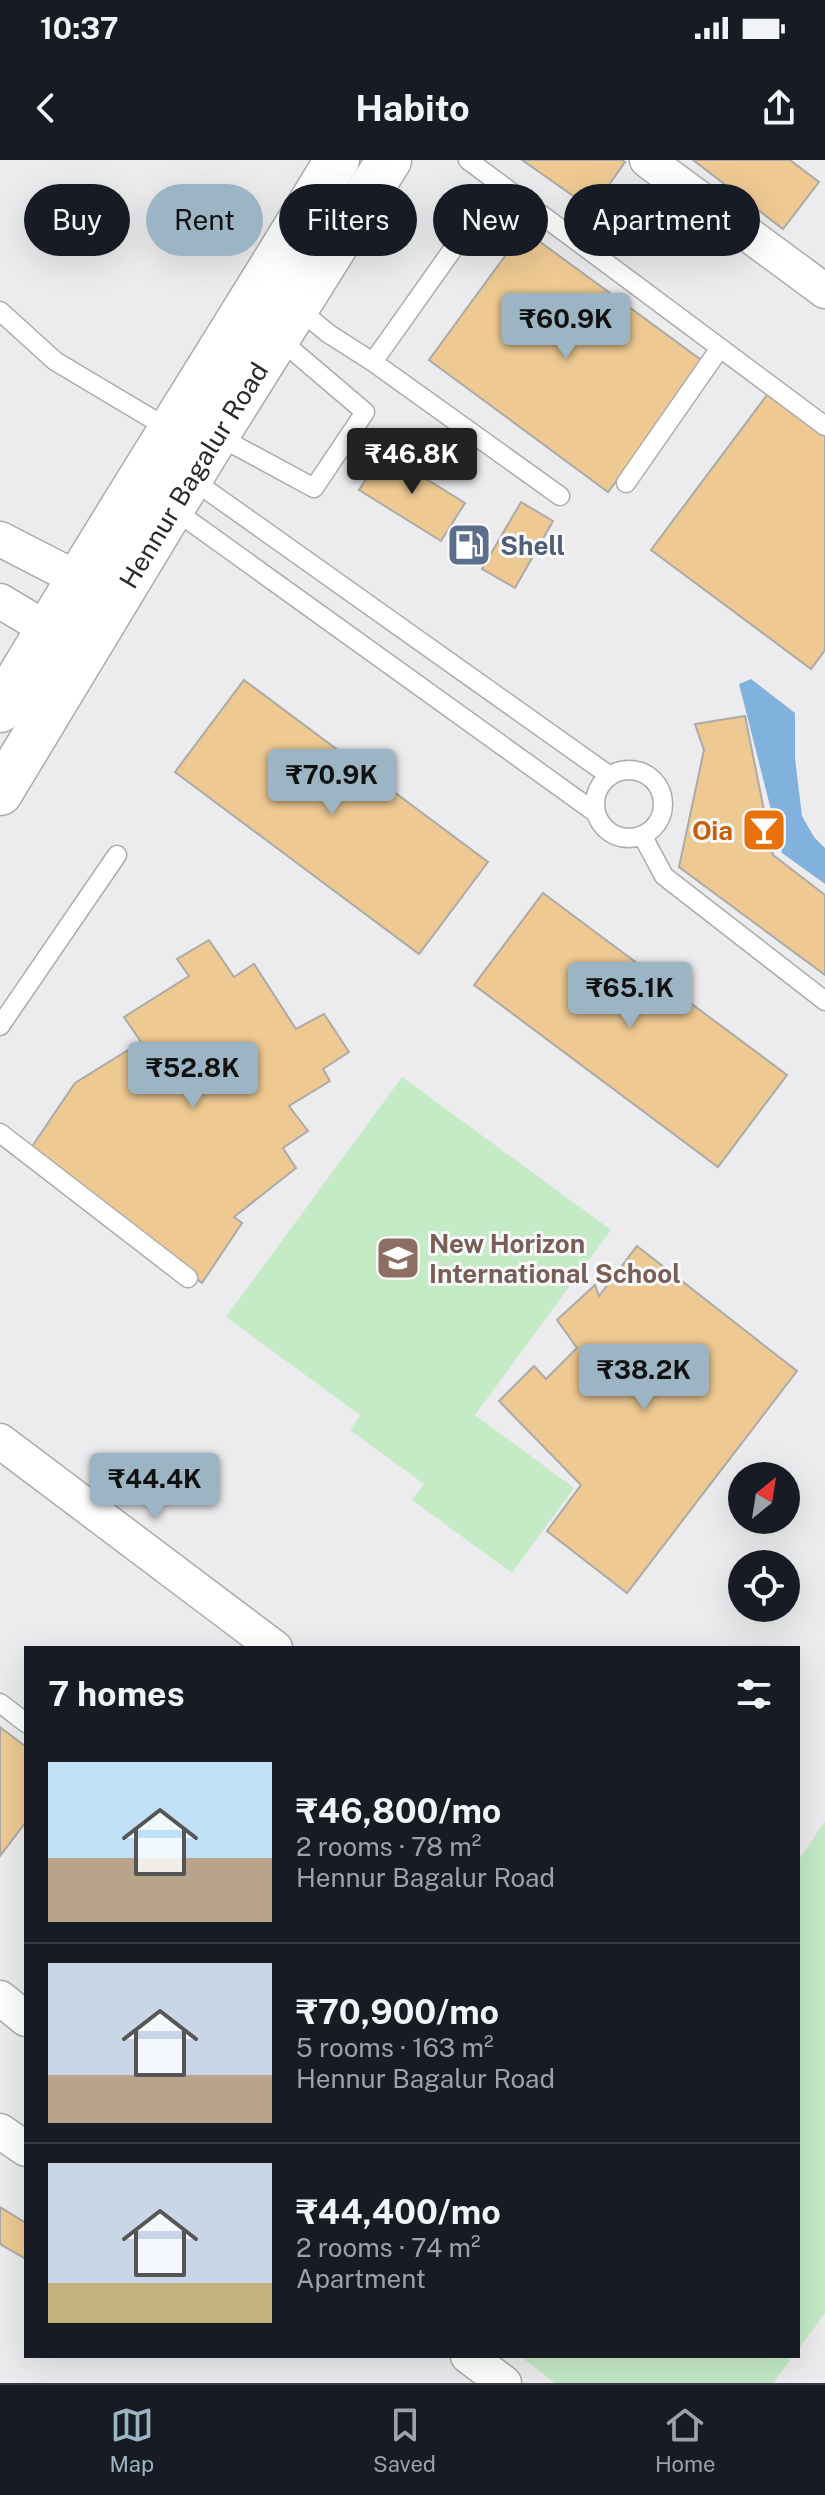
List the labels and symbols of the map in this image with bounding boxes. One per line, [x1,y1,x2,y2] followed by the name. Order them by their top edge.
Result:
[501,293,631,361] pin: ₹60.9K
[112,356,274,594] street label: Hennur Bagalur Road
[347,428,477,496] pin: ₹46.8K
[445,521,493,569] fuel station icon: Shell
[500,530,565,561] place label: Shell
[267,749,397,817] pin: ₹70.9K
[740,806,788,854] bar icon: Oia
[692,815,733,846] place label: Oia
[565,962,695,1030] pin: ₹65.1K
[128,1042,258,1110] pin: ₹52.8K
[429,1228,681,1289] place label: New Horizon International School
[374,1234,422,1282] school or university icon: New Horizon International School
[579,1344,709,1412] pin: ₹38.2K
[90,1453,220,1521] pin: ₹44.4K
[728,1462,800,1534] north arrow

